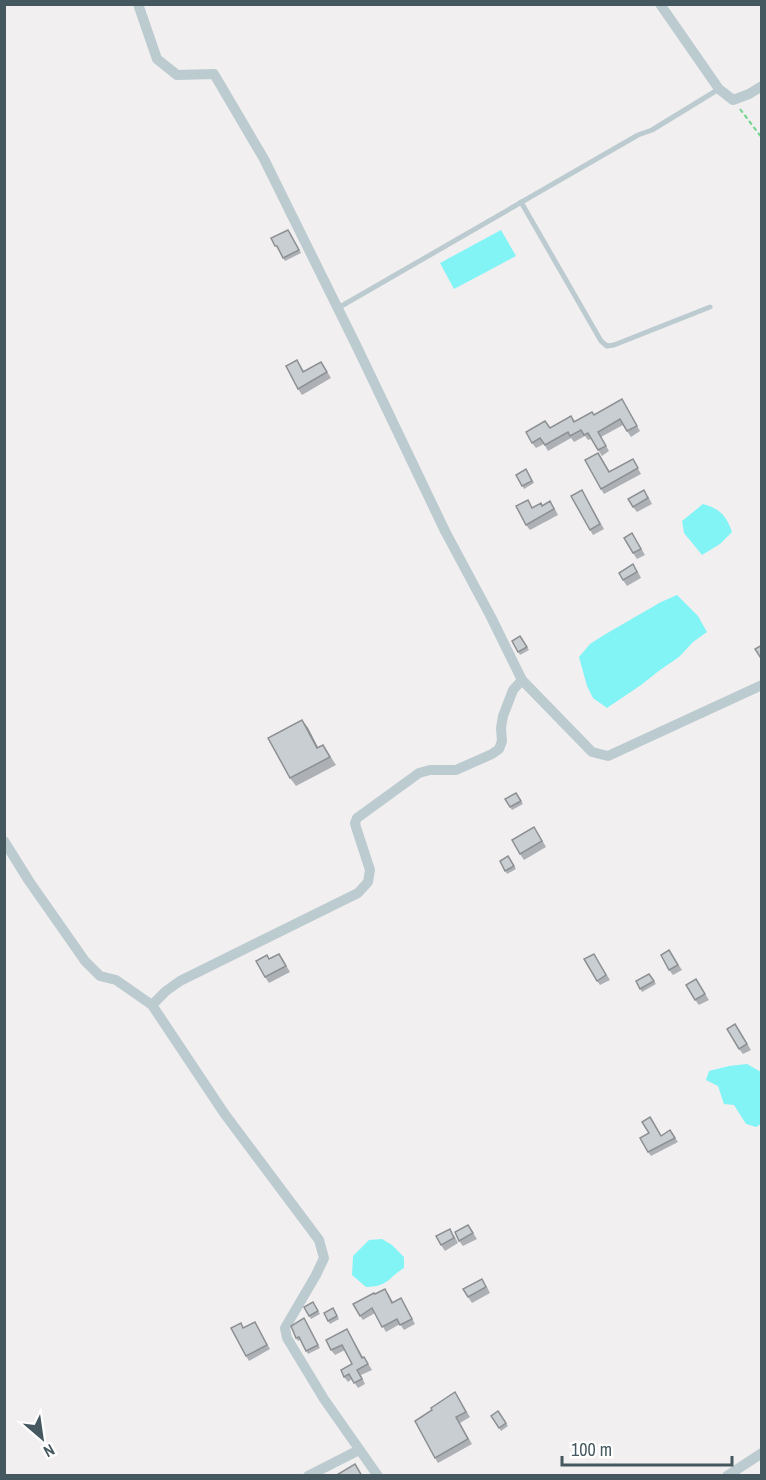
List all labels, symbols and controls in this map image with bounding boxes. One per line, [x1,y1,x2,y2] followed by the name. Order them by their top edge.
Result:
[12,1408,72,1468] north arrow
[562,1429,732,1467] scale bar
[571,1437,612,1462] text: 100 m
[40,1439,59,1463] text: N

